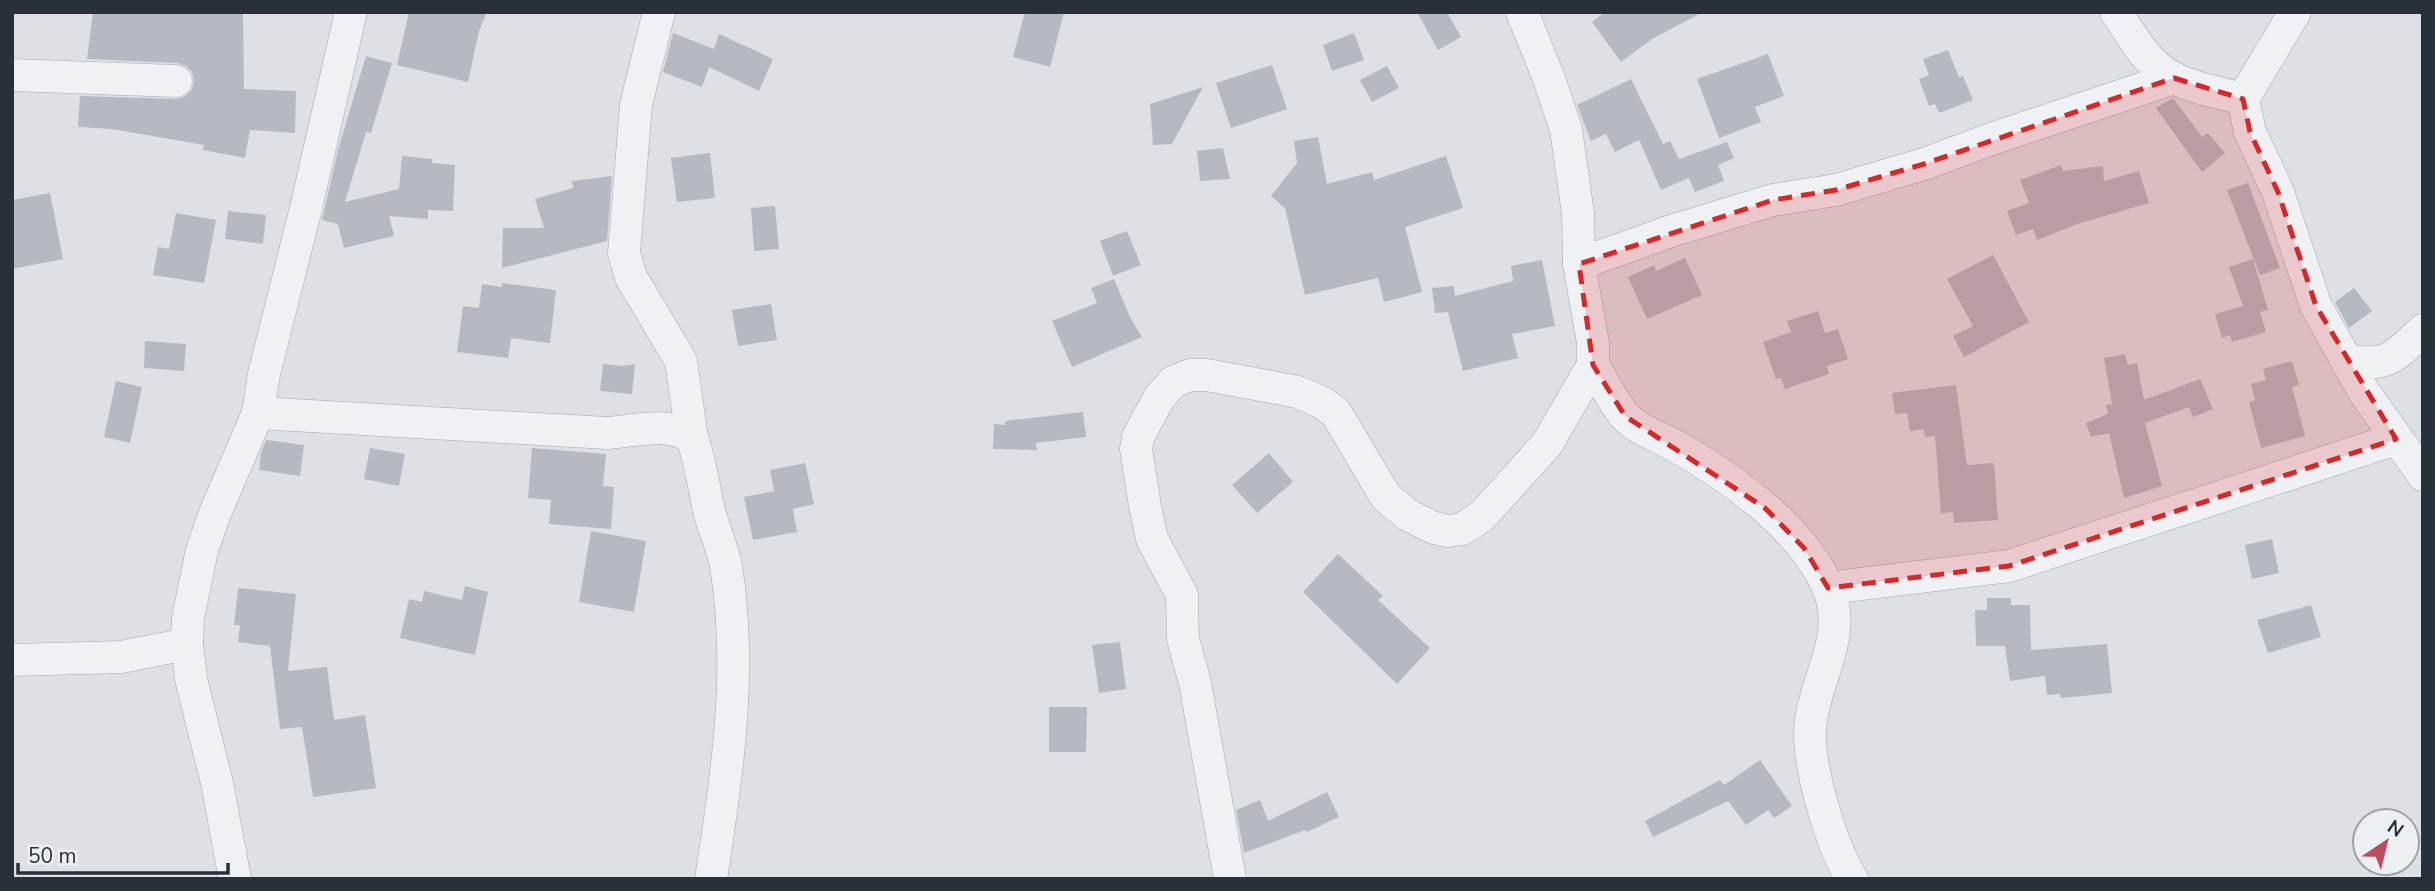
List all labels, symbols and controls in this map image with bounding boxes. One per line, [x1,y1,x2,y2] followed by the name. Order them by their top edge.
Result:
[2351,807,2421,877] north arrow
[2382,814,2408,844] text: N
[18,832,228,876] scale bar
[28,842,77,870] text: 50 m

